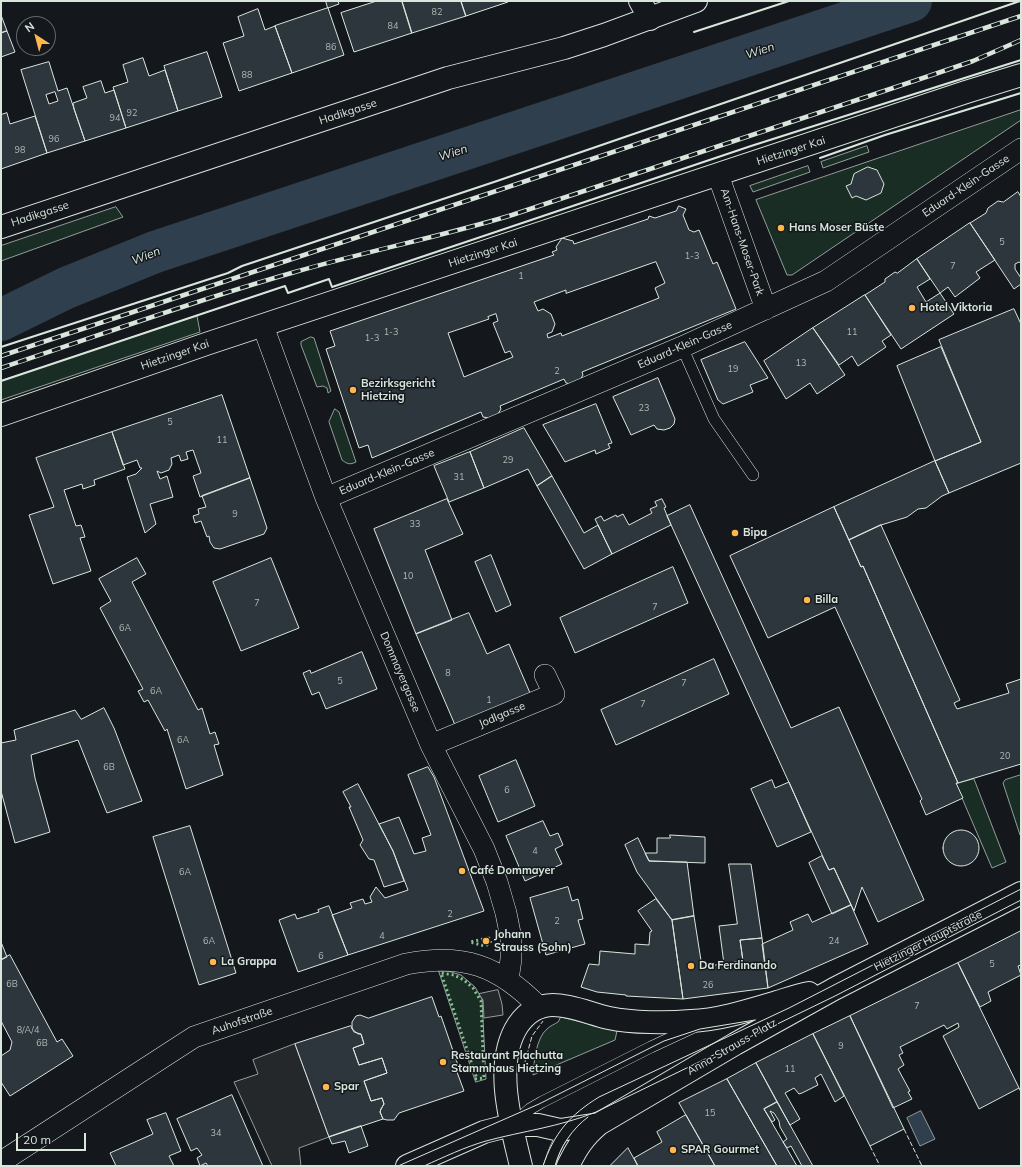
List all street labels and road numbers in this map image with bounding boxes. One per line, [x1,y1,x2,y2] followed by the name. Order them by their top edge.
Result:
[317,96,379,128] street label: Hadikgasse
[755,134,827,168] street label: Hietzinger Kai
[920,152,1012,220] street label: Eduard-Klein-Gasse
[717,186,767,298] street label: Am-Hans-Moser-Park
[9,198,71,230] street label: Hadikgasse
[447,236,519,270] street label: Hietzinger Kai
[636,318,734,372] street label: Eduard-Klein-Gasse
[139,337,211,373] street label: Hietzinger Kai
[337,446,437,498] street label: Eduard-Klein-Gasse
[377,630,423,714] street label: Dommayergasse
[477,699,527,731] street label: Jodlgasse
[872,908,984,974] street label: Hietzinger Hauptstraße
[210,1004,274,1038] street label: Auhofstraße
[685,1016,779,1078] street label: Anna-Strauss-Platz

